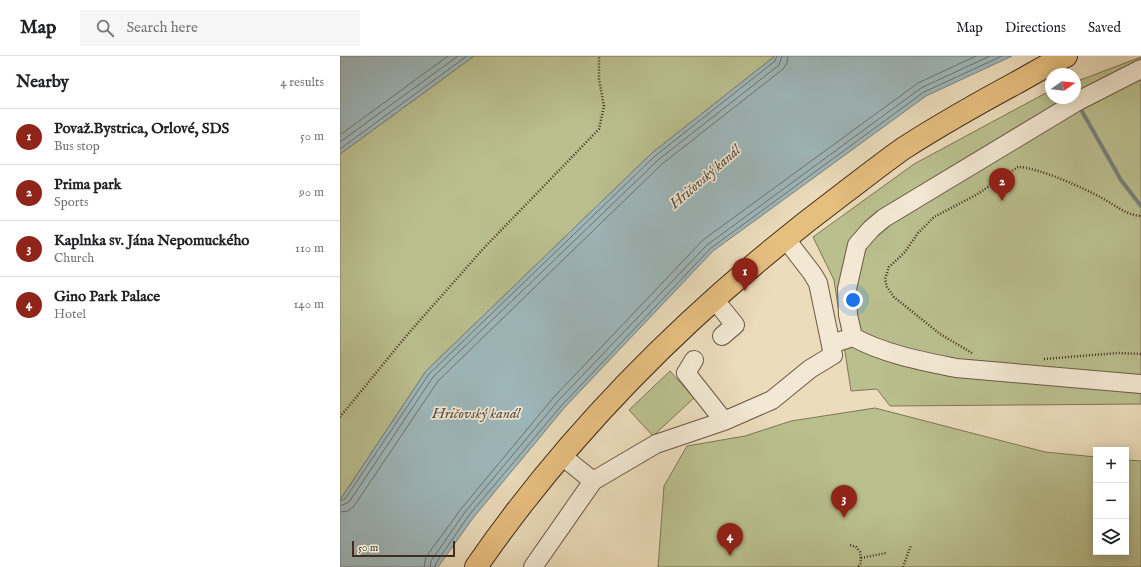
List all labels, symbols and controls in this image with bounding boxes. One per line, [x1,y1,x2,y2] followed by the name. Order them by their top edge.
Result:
[80,10,360,46] search box
[20,16,56,40] text: Map
[94,17,116,39] icon: search
[126,18,198,37] text: Search here
[956,19,983,37] text: Map
[1005,19,1066,37] text: Directions
[1088,19,1121,37] text: Saved
[1045,68,1081,104] north arrow
[16,72,69,93] text: Nearby
[280,74,324,91] text: 4 results
[54,119,229,138] text: Považ.Bystrica, Orlové, SDS
[27,128,31,145] text: 1
[300,128,324,145] text: 50 m
[54,138,100,155] text: Bus stop
[665,140,746,214] water label: Hričovský kanál
[989,168,1015,201] pin: 2
[54,175,122,194] text: Prima park
[26,184,32,201] text: 2
[299,184,324,201] text: 90 m
[54,194,89,211] text: Sports
[54,231,249,250] text: Kaplnka sv. Jána Nepomuckého
[27,240,31,257] text: 3
[295,240,324,257] text: 110 m
[54,250,94,267] text: Church
[732,258,758,291] pin: 1
[54,287,160,306] text: Gino Park Palace
[843,290,863,310] your location
[26,296,32,313] text: 4
[294,296,324,313] text: 140 m
[54,306,86,323] text: Hotel
[431,404,522,423] water label: Hričovský kanál
[1093,447,1129,555] map controls
[1093,447,1129,483] button: +
[1093,483,1129,519] button: −
[831,485,857,518] pin: 3
[1093,519,1129,555] button: layers
[717,523,743,556] pin: 4
[352,539,455,558] scale bar
[358,541,378,555] text: 50 m

